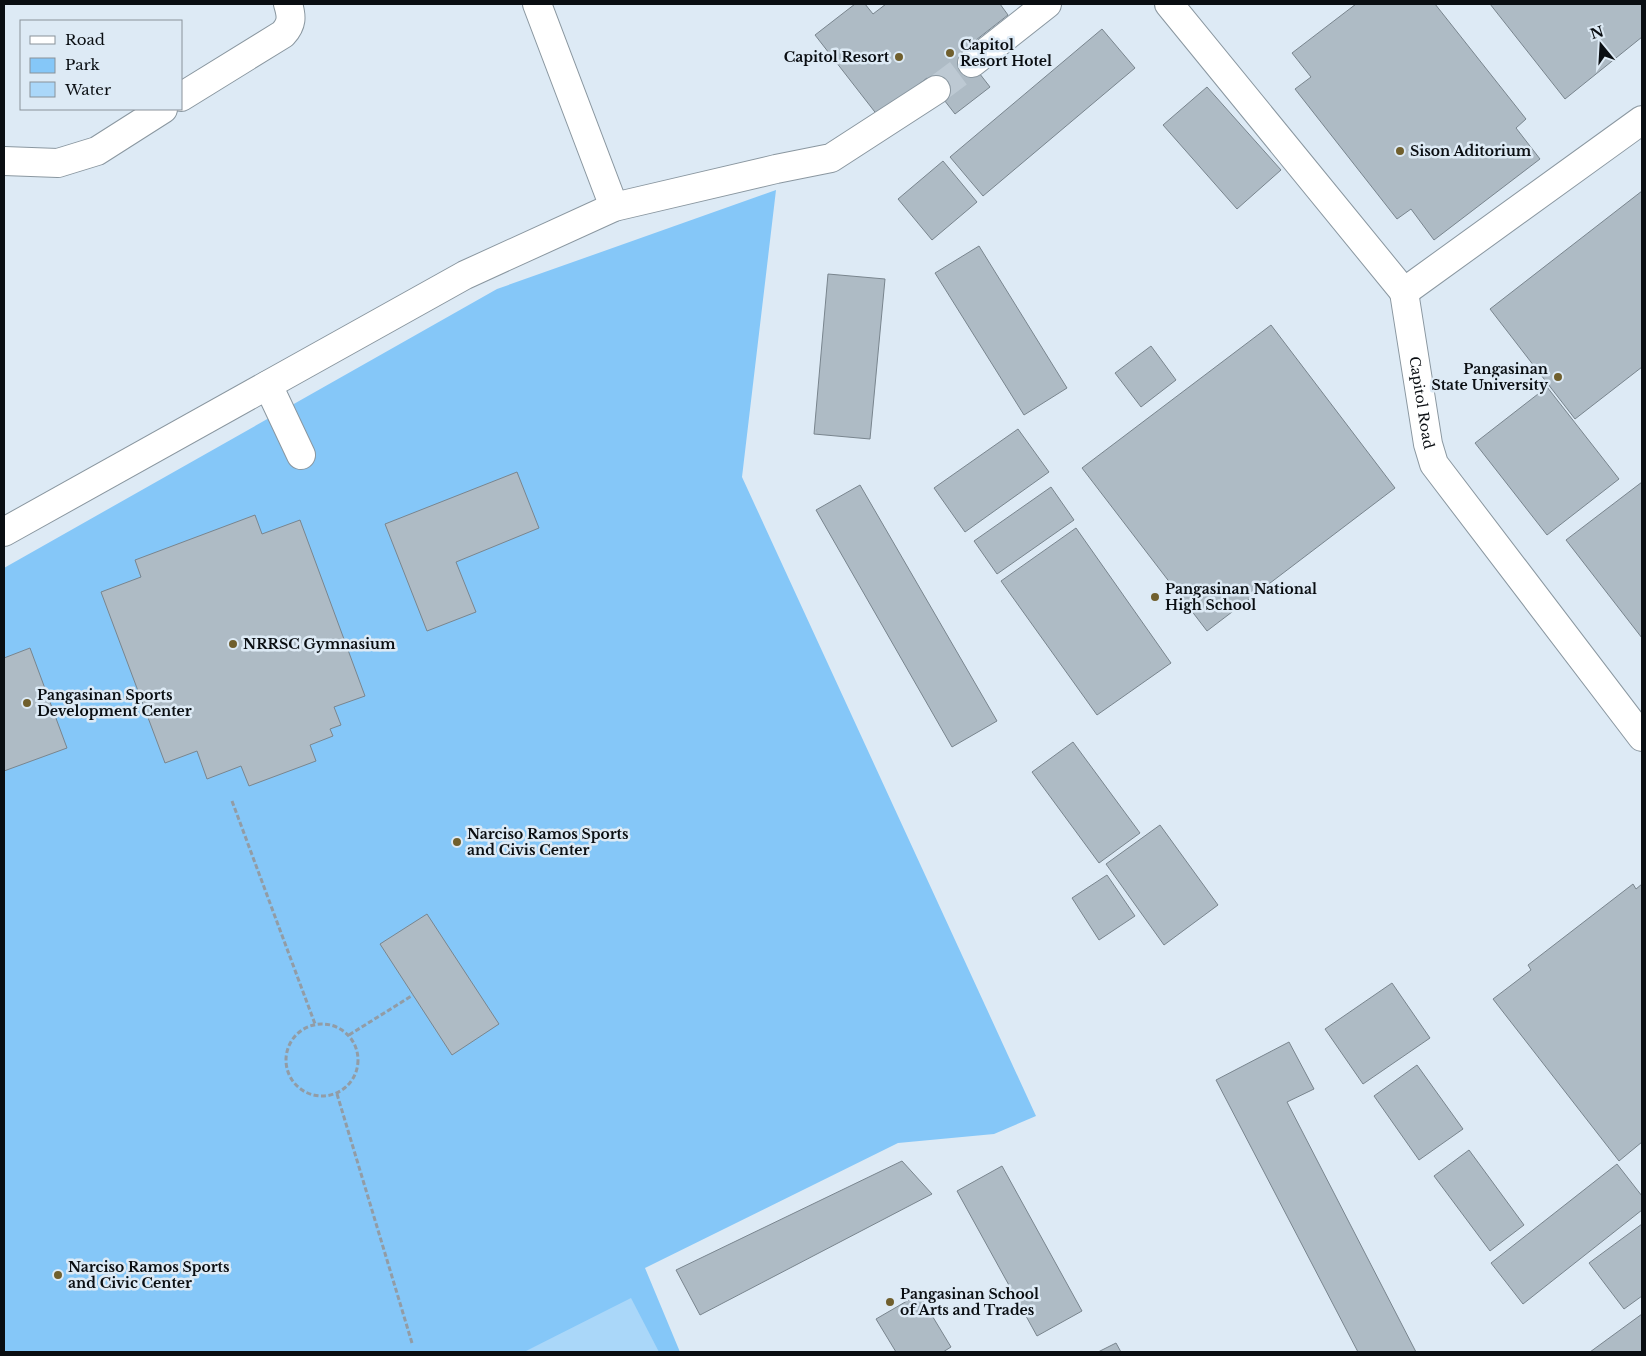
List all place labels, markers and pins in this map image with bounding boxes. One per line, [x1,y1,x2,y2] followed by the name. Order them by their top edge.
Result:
[960,36,1052,70] place label: Capitol Resort Hotel
[944,47,956,59] marker: Capitol Resort Hotel
[784,48,890,66] place label: Capitol Resort
[893,51,905,63] marker: Capitol Resort
[1410,142,1532,160] place label: Sison Aditorium
[1394,145,1406,157] marker: Sison Aditorium
[1432,360,1549,394] place label: Pangasinan State University
[1552,371,1564,383] marker: Pangasinan State University
[1165,580,1317,614] place label: Pangasinan National High School
[1149,591,1161,603] marker: Pangasinan National High School
[243,635,396,653] place label: NRRSC Gymnasium
[227,638,239,650] marker: NRRSC Gymnasium
[37,686,192,720] place label: Pangasinan Sports Development Center
[21,697,33,709] marker: Pangasinan Sports Development Center
[467,825,629,859] place label: Narciso Ramos Sports and Civis Center
[451,836,463,848] marker: Narciso Ramos Sports and Civis Center
[68,1258,230,1292] place label: Narciso Ramos Sports and Civic Center
[52,1269,64,1281] marker: Narciso Ramos Sports and Civic Center
[900,1285,1039,1319] place label: Pangasinan School of Arts and Trades
[884,1296,896,1308] marker: Pangasinan School of Arts and Trades

